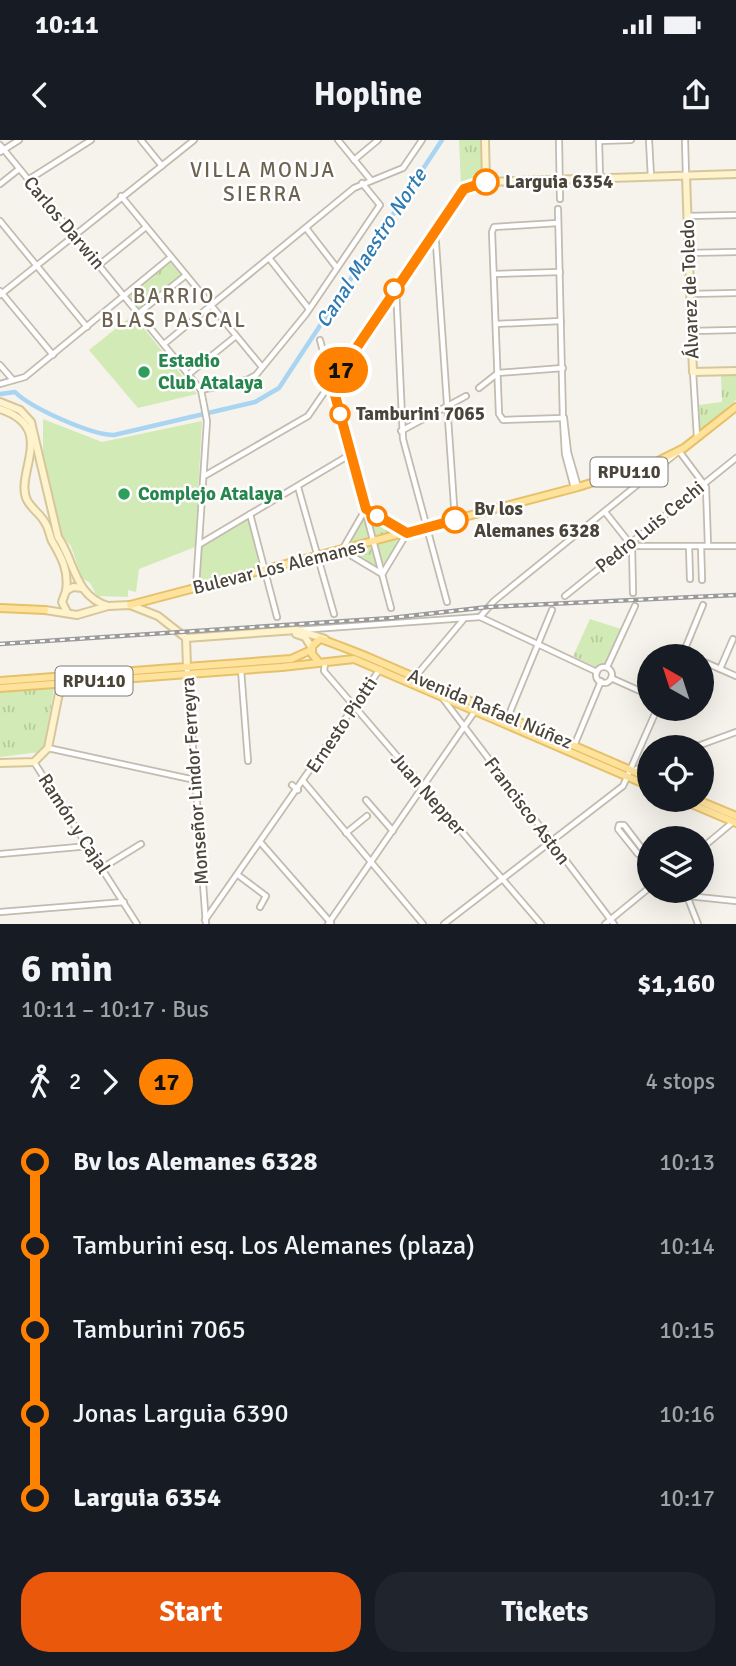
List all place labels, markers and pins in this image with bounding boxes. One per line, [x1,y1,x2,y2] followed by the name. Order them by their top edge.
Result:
[473,169,499,195] marker: Larguia 6354
[505,170,613,194] place label: Larguia 6354
[384,279,404,299] unlabelled marker
[158,349,263,395] place label: Estadio Club Atalaya
[136,364,152,380] marker: Estadio Club Atalaya
[356,402,485,426] place label: Tamburini 7065
[330,404,350,424] marker: Tamburini 7065
[138,482,283,506] place label: Complejo Atalaya
[116,486,132,502] marker: Complejo Atalaya
[474,497,600,543] place label: Bv los Alemanes 6328
[367,506,387,526] unlabelled marker
[442,507,468,533] marker: Bv los Alemanes 6328

